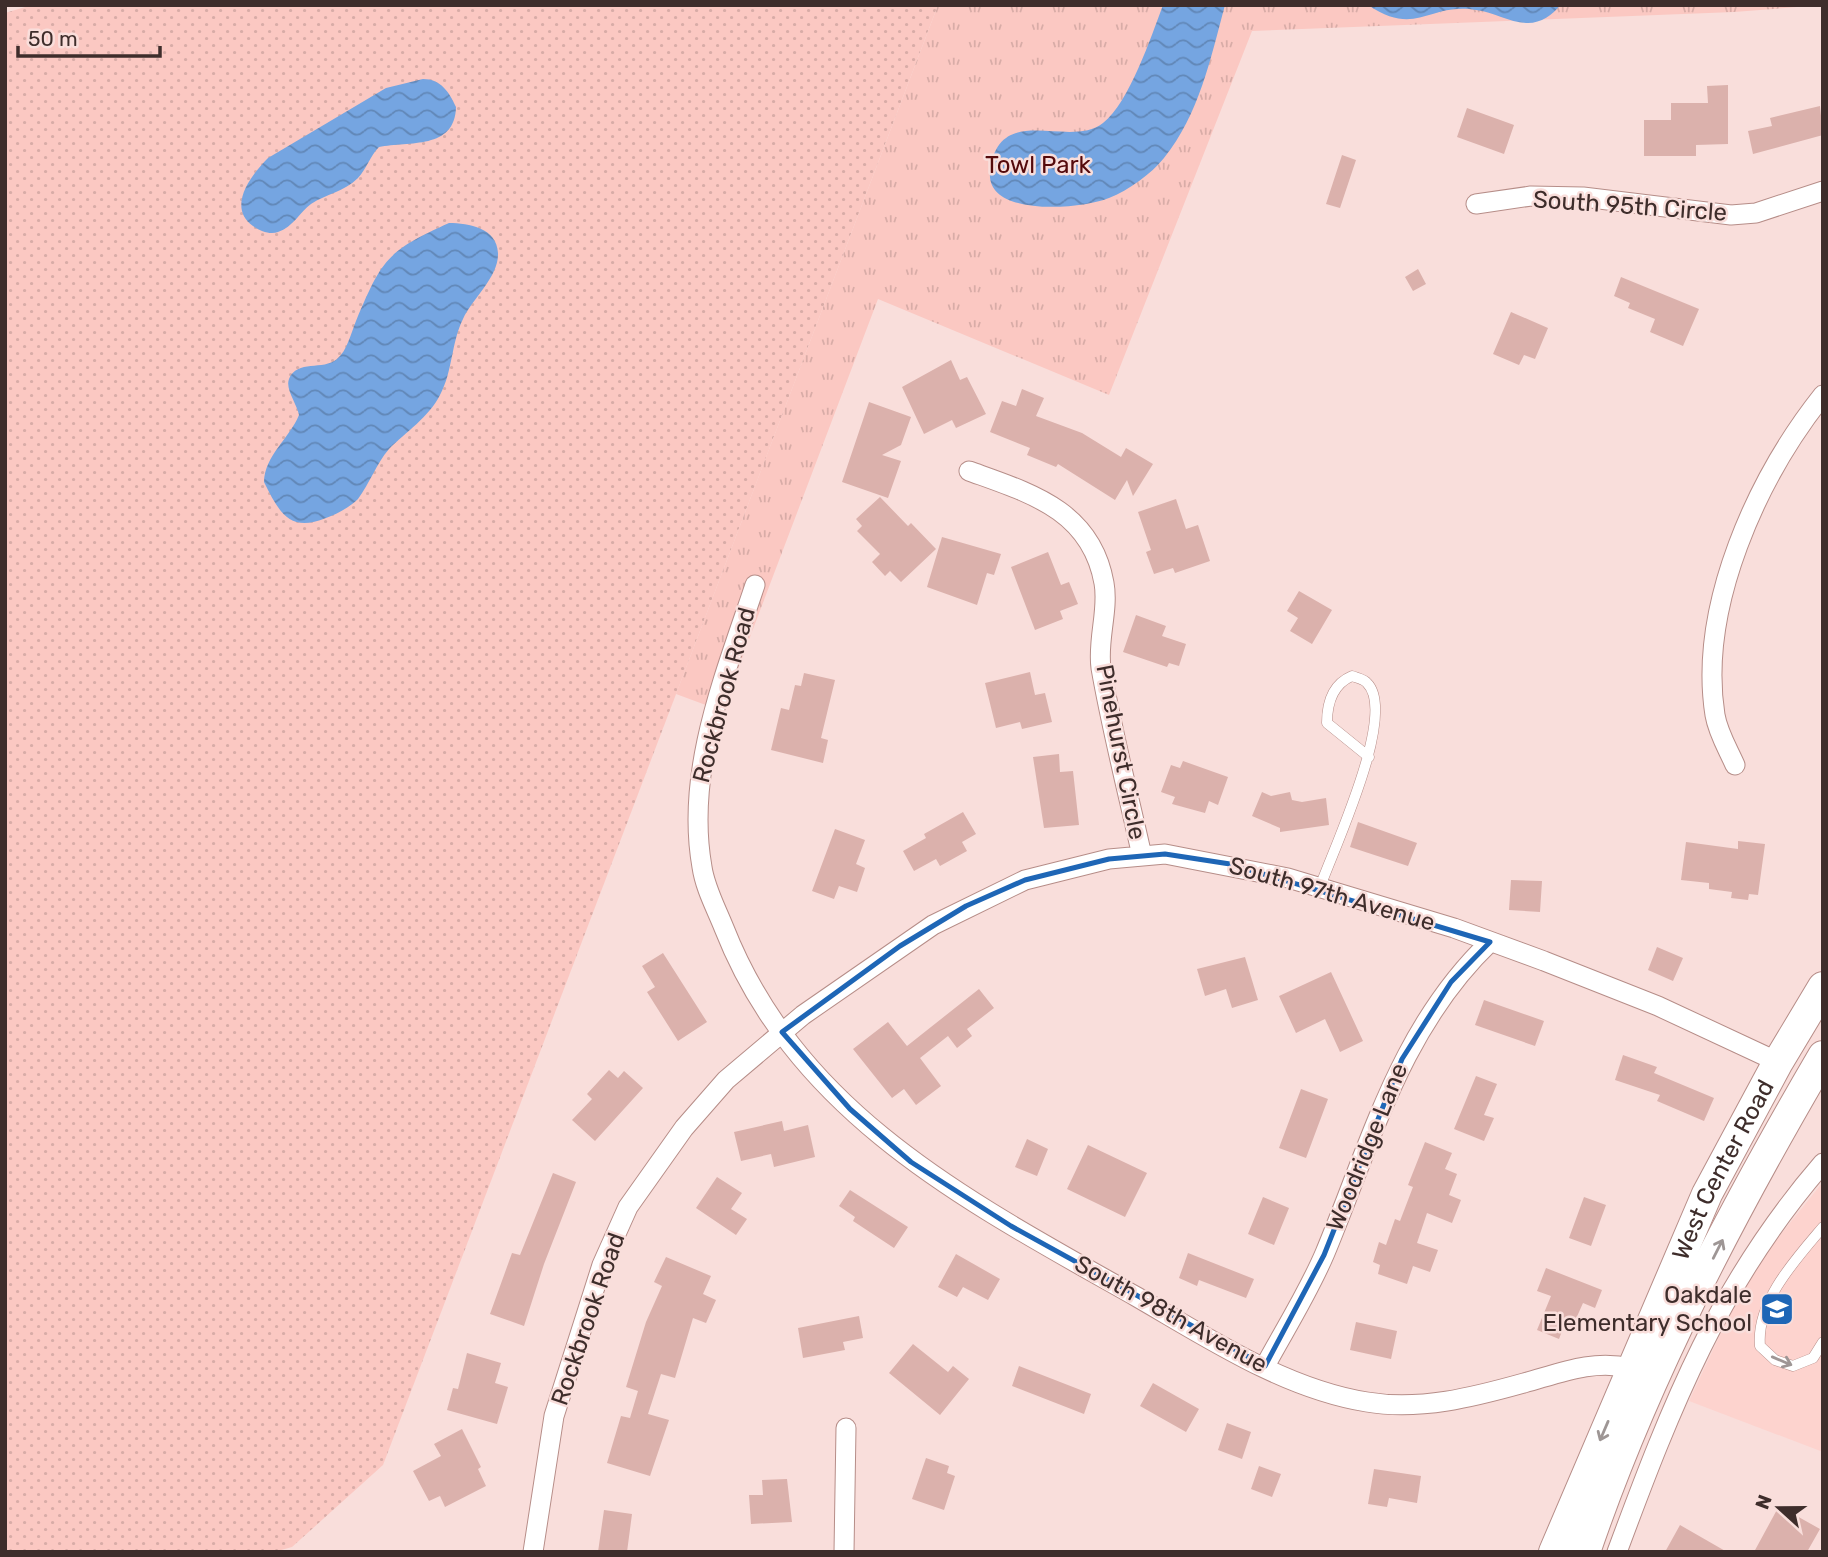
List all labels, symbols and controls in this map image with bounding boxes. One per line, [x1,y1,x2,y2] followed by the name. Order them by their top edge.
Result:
[18,14,159,58] scale bar
[28,26,78,51] text: 50 m
[985,151,1092,179] park label: Towl Park
[1532,185,1728,227] street label: South 95th Circle
[687,604,761,786] street label: Rockbrook Road
[1090,662,1152,842] street label: Pinehurst Circle
[1226,851,1438,937] street label: South 97th Avenue
[1321,1059,1413,1235] street label: Woodridge Lane
[1667,1075,1780,1264] street label: West Center Road
[545,1229,631,1409] street label: Rockbrook Road
[1711,1239,1725,1260] one-way arrow
[1070,1249,1272,1379] street label: South 98th Avenue
[1543,1281,1752,1337] place label: Oakdale Elementary School
[1758,1290,1796,1328] school or university icon: Oakdale Elementary School
[1771,1356,1792,1369] one-way arrow
[1597,1420,1610,1441] one-way arrow
[1744,1473,1814,1543] north arrow
[1750,1492,1777,1513] text: N

